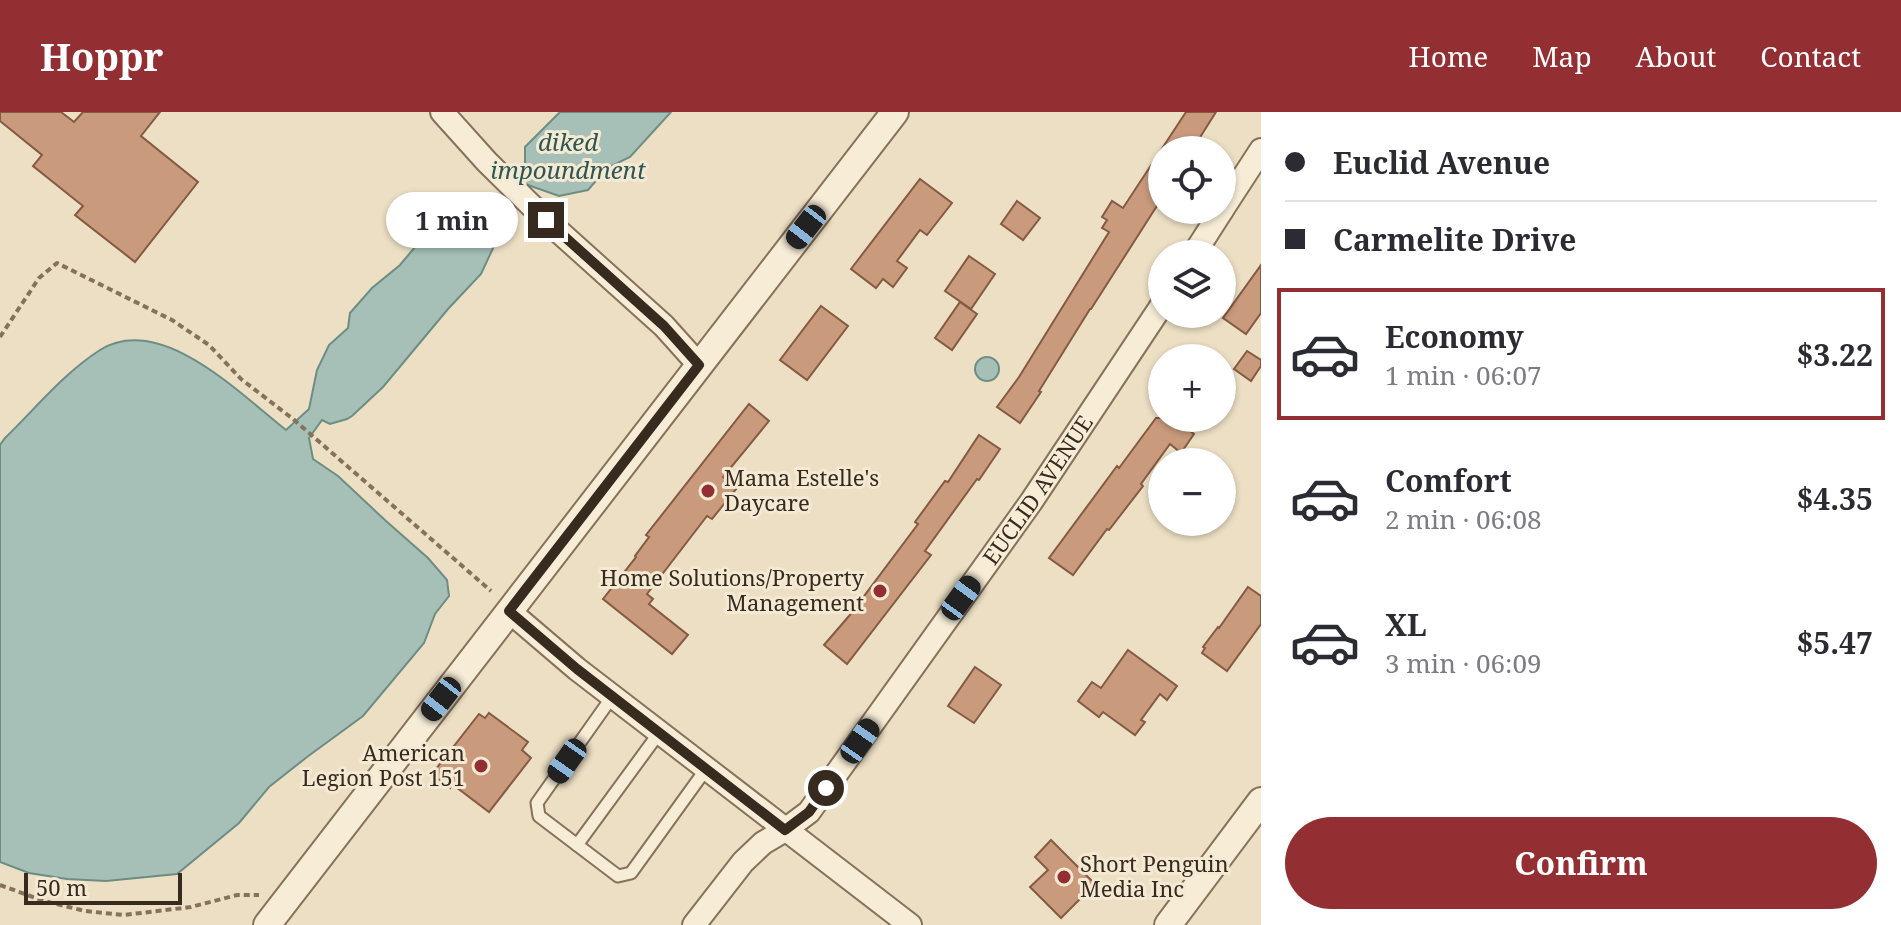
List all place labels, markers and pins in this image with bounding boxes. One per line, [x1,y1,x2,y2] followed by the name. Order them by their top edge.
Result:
[724,462,879,517] place label: Mama Estelle's Daycare
[699,482,717,500] marker: Mama Estelle's Daycare
[600,562,865,617] place label: Home Solutions/Property Management
[871,582,889,600] marker: Home Solutions/Property Management
[302,737,465,792] place label: American Legion Post 151
[472,757,490,775] marker: American Legion Post 151
[1080,848,1229,903] place label: Short Penguin Media Inc
[1055,868,1073,886] marker: Short Penguin Media Inc

